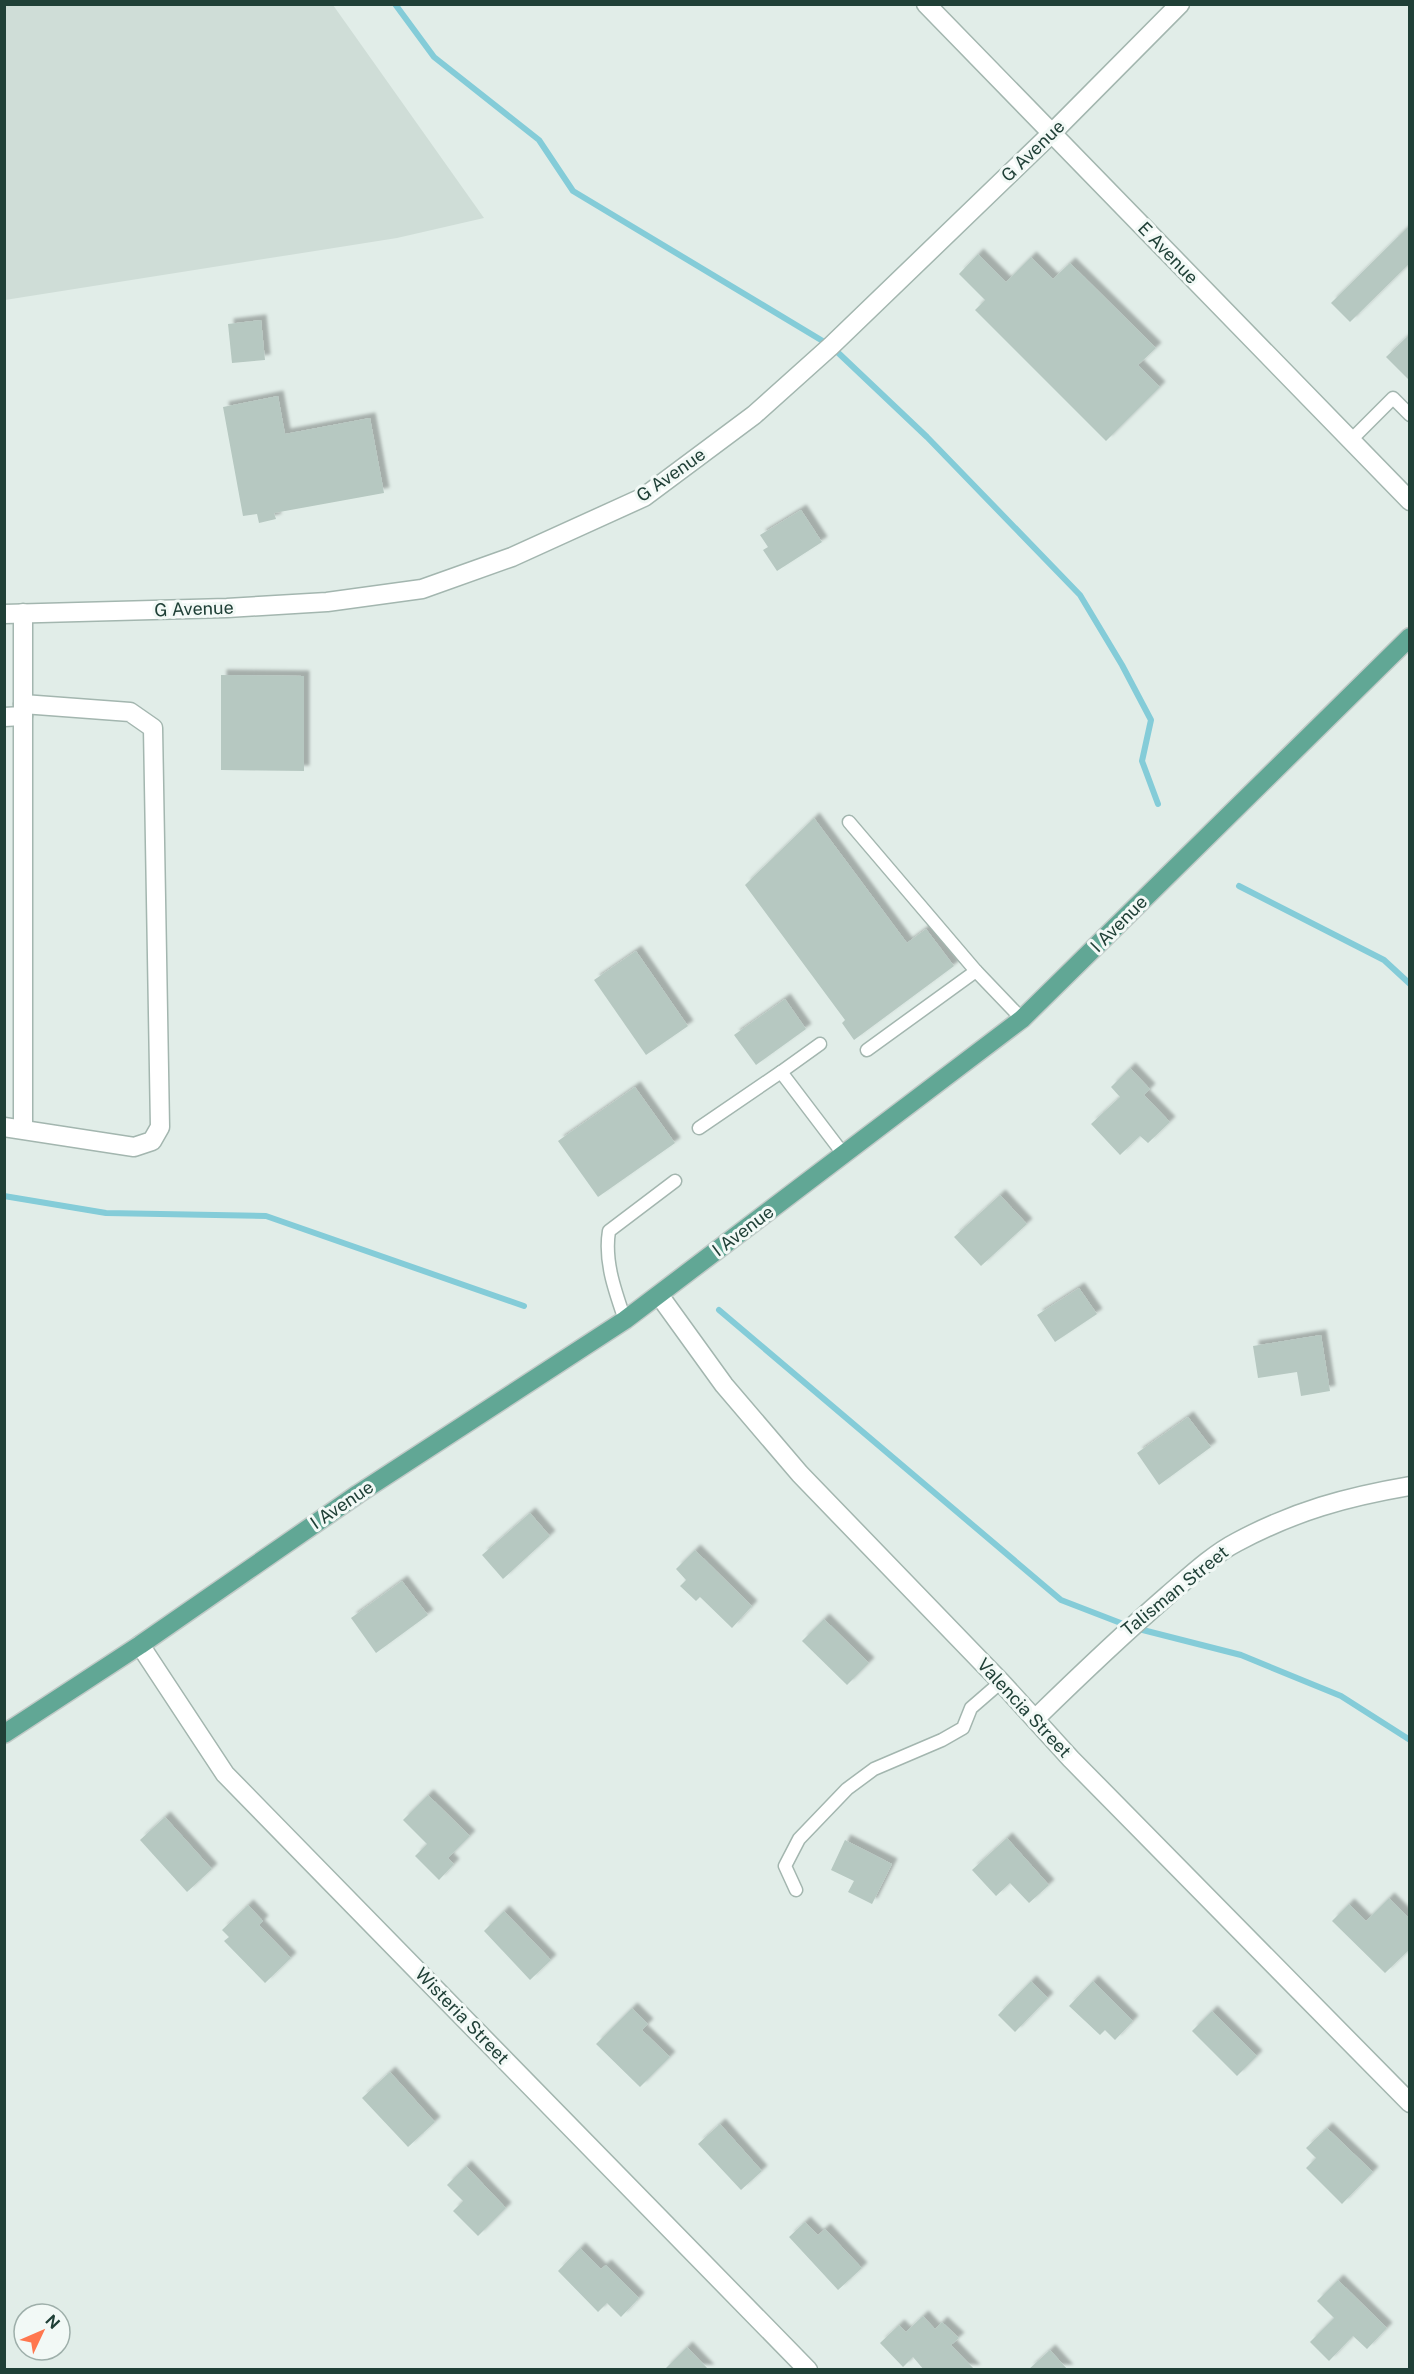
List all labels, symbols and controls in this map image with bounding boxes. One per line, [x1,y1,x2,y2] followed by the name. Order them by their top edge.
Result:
[997,116,1069,186] street label: G Avenue
[1134,218,1203,288] street label: E Avenue
[632,443,709,506] street label: G Avenue
[154,597,234,620] street label: G Avenue
[1086,891,1151,956] street label: I Avenue
[708,1201,777,1260] street label: I Avenue
[306,1476,377,1533] street label: I Avenue
[1117,1541,1232,1640] street label: Talisman Street
[973,1654,1076,1762] street label: Valencia Street
[411,1963,514,2068] street label: Wisteria Street
[12,2302,72,2362] north arrow
[41,2311,64,2333] text: N

